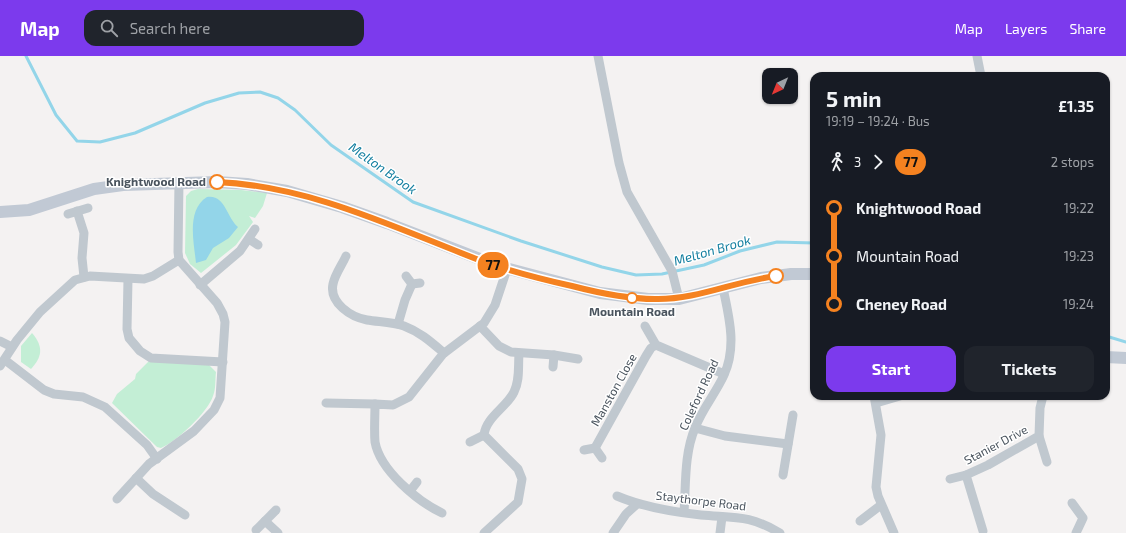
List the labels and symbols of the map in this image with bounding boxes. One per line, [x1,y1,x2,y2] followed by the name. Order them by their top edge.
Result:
[762,68,798,104] north arrow
[346,139,420,197] water label: Melton Brook
[106,174,206,188] place label: Knightwood Road
[209,174,225,190] marker: Knightwood Road
[672,231,753,269] water label: Melton Brook
[475,252,511,278] line badge: 77
[768,268,784,284] unlabelled marker
[626,292,638,304] marker: Mountain Road
[589,304,675,318] place label: Mountain Road
[587,351,639,428] street label: Manston Close
[676,357,721,432] street label: Coleford Road
[961,422,1030,467] street label: Stanier Drive
[655,488,747,513] street label: Staythorpe Road

